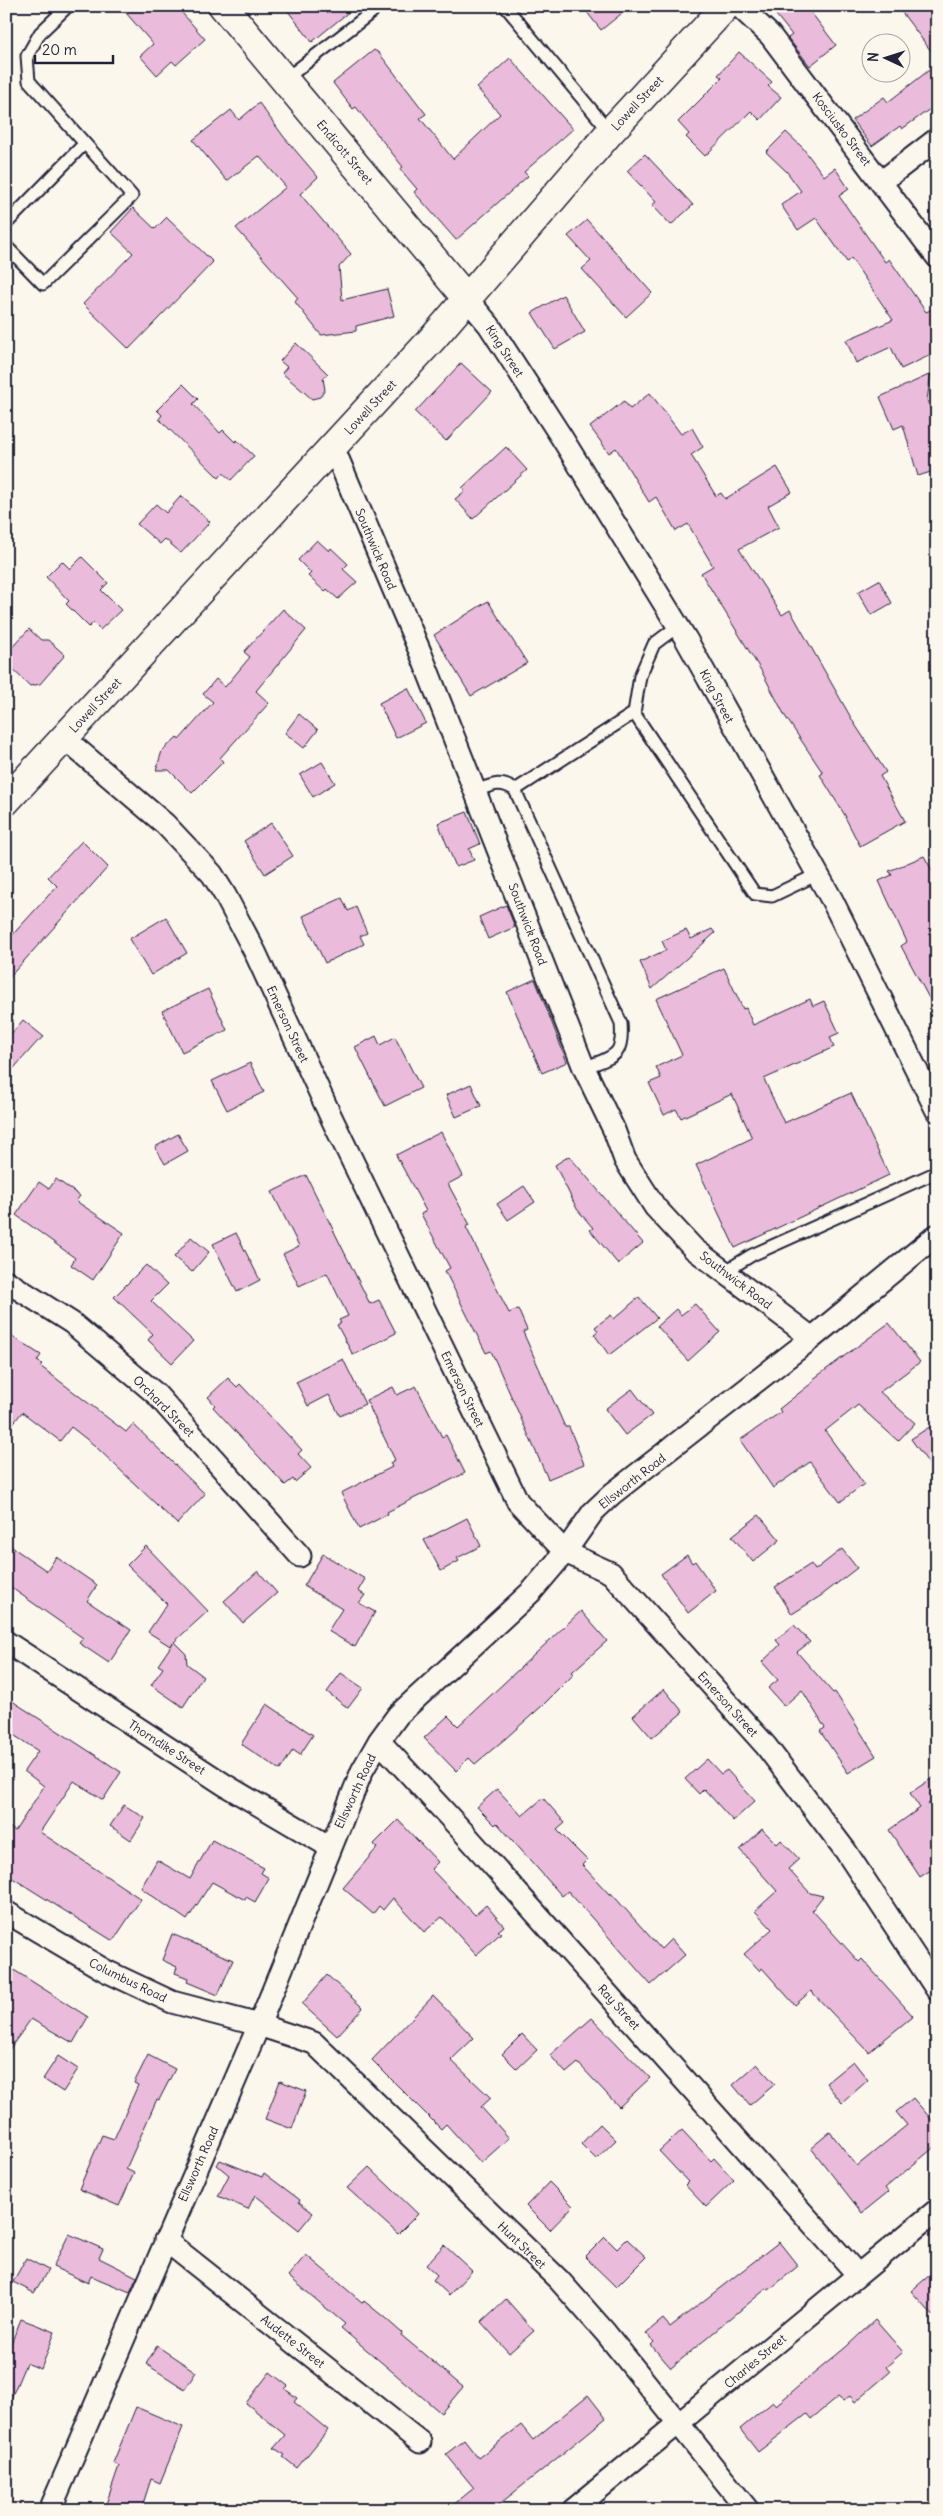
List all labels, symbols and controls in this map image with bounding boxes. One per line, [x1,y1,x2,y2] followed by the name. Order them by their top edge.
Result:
[35,32,112,64] scale bar
[860,32,910,82] north arrow
[42,40,77,59] text: 20 m
[864,52,882,63] text: N
[608,73,666,133] street label: Lowell Street
[809,89,875,169] street label: Kosciusko Street
[314,117,376,187] street label: Endicott Street
[483,322,527,380] street label: King Street
[341,377,399,437] street label: Lowell Street
[352,506,400,592] street label: Southwick Road
[697,667,737,725] street label: King Street
[66,675,124,735] street label: Lowell Street
[505,881,551,967] street label: Southwick Road
[264,983,312,1065] street label: Emerson Street
[697,1248,775,1312] street label: Southwick Road
[438,1348,488,1430] street label: Emerson Street
[130,1372,198,1440] street label: Orchard Street
[595,1450,669,1512] street label: Ellsworth Road
[695,1668,761,1740] street label: Emerson Street
[126,1716,208,1778] street label: Thorndike Street
[331,1751,379,1831] street label: Ellsworth Road
[87,1955,169,2005] street label: Columbus Road
[595,1981,643,2033] street label: Ray Street
[175,2124,221,2204] street label: Ellsworth Road
[495,2218,549,2272] street label: Hunt Street
[258,2311,328,2371] street label: Audette Street
[721,2331,789,2391] street label: Charles Street

